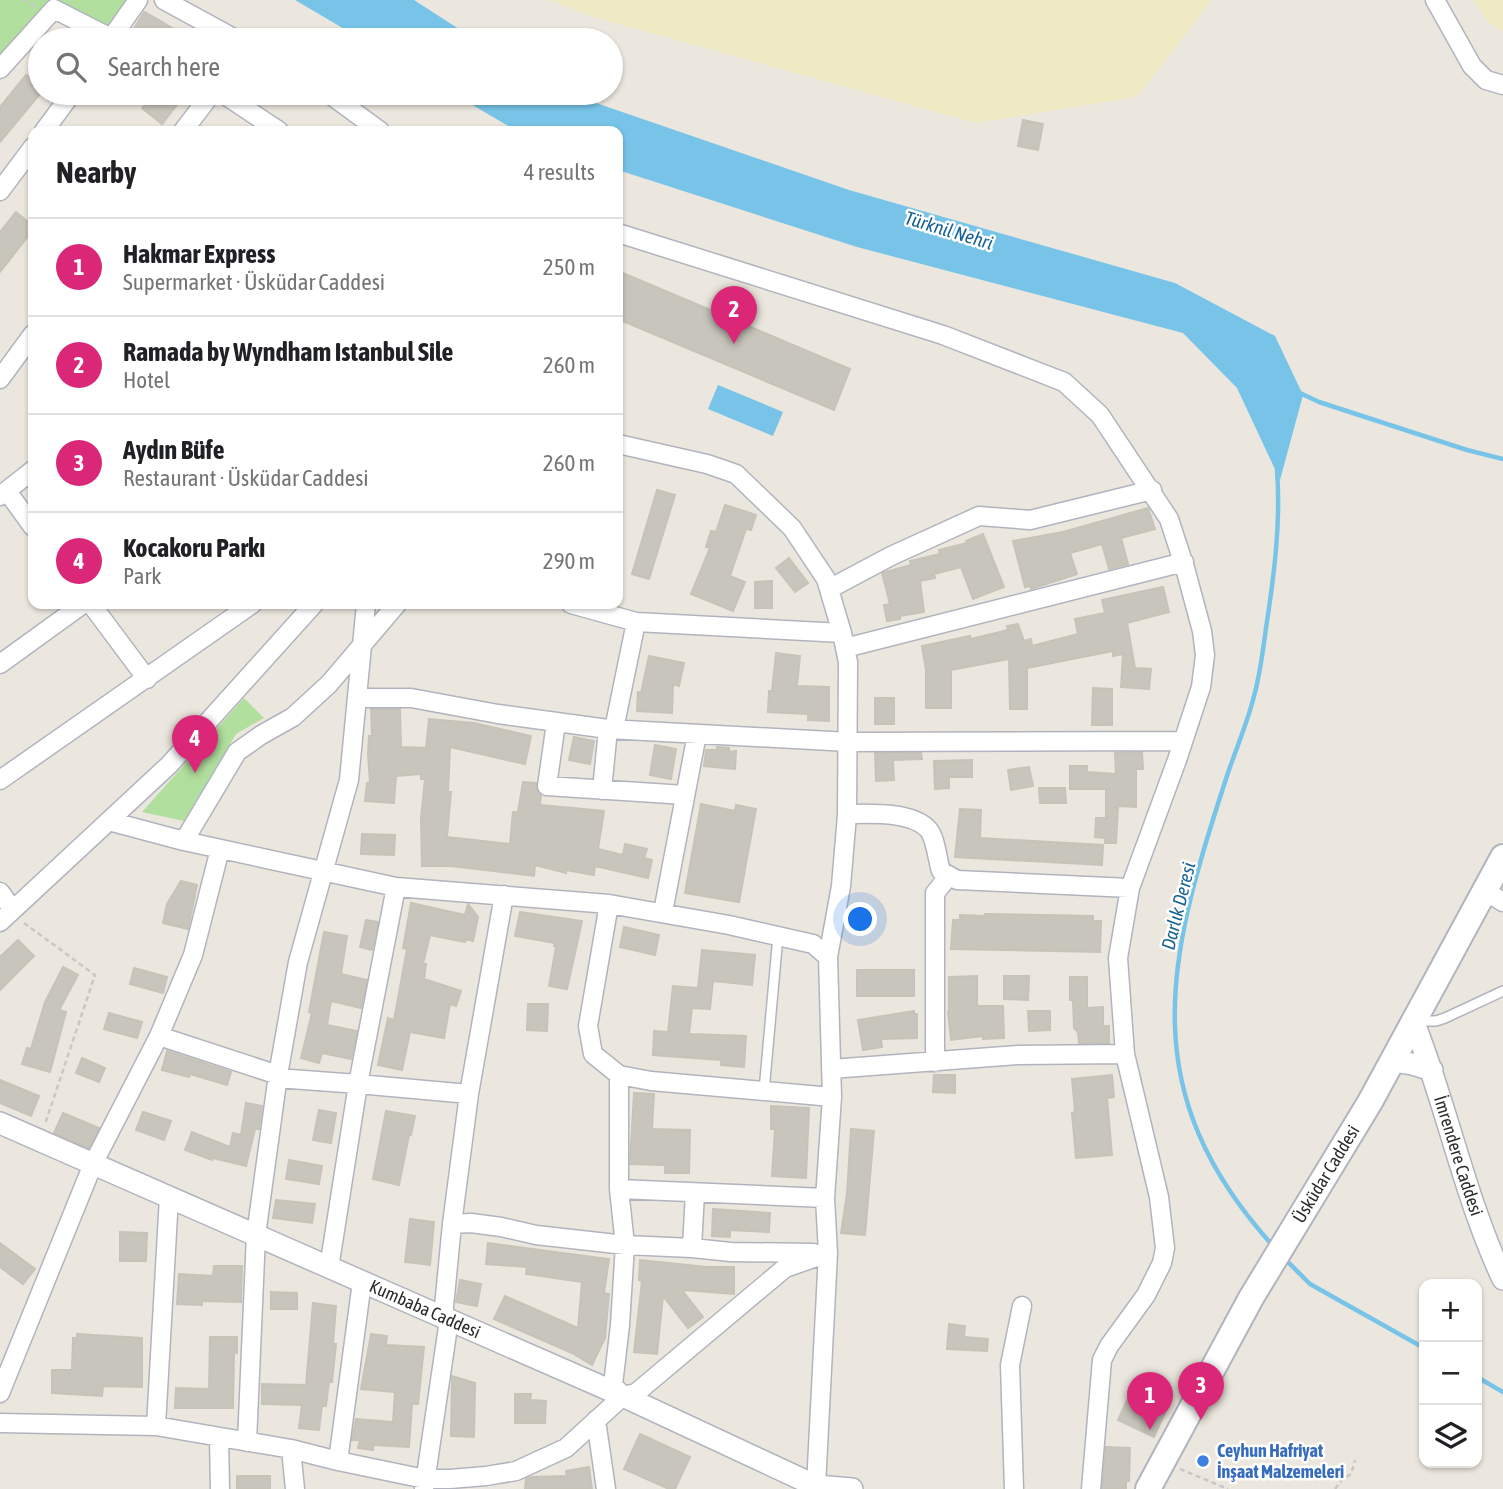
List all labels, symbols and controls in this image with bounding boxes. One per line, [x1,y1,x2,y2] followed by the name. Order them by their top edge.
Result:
[28,28,623,105] search box
[52,48,90,86] icon: search
[108,52,220,82] text: Search here
[56,155,136,189] text: Nearby
[524,159,595,185] text: 4 results
[902,206,996,254] water label: Türknil Nehri
[123,239,275,269] text: Hakmar Express
[74,254,84,280] text: 1
[543,254,595,280] text: 250 m
[123,269,385,295] text: Supermarket · Üsküdar Caddesi
[711,286,757,344] pin: 2
[123,337,453,367] text: Ramada by Wyndham Istanbul Sile
[74,352,84,378] text: 2
[543,352,595,378] text: 260 m
[123,367,170,393] text: Hotel
[123,435,225,465] text: Aydın Büfe
[74,450,84,476] text: 3
[543,450,595,476] text: 260 m
[123,465,369,491] text: Restaurant · Üsküdar Caddesi
[123,533,265,563] text: Kocakoru Parkı
[74,548,84,574] text: 4
[543,548,595,574] text: 290 m
[123,563,161,589] text: Park
[172,715,218,773] pin: 4
[1157,860,1199,952] water label: Darlık Deresi
[843,902,877,936] your location
[1430,1093,1488,1219] street label: İmrendere Caddesi
[1288,1121,1363,1227] street label: Üsküdar Caddesi
[367,1275,484,1342] street label: Kumbaba Caddesi
[1419,1279,1482,1468] map controls
[1419,1279,1482,1342] button: +
[1419,1342,1482,1405] button: −
[1178,1362,1224,1420] pin: 3
[1127,1372,1173,1430] pin: 1
[1419,1405,1482,1468] button: layers
[1217,1440,1344,1482] place label: Ceyhun Hafriyat İnşaat Malzemeleri
[1195,1453,1211,1469] marker: Ceyhun Hafriyat İnşaat Malzemeleri

